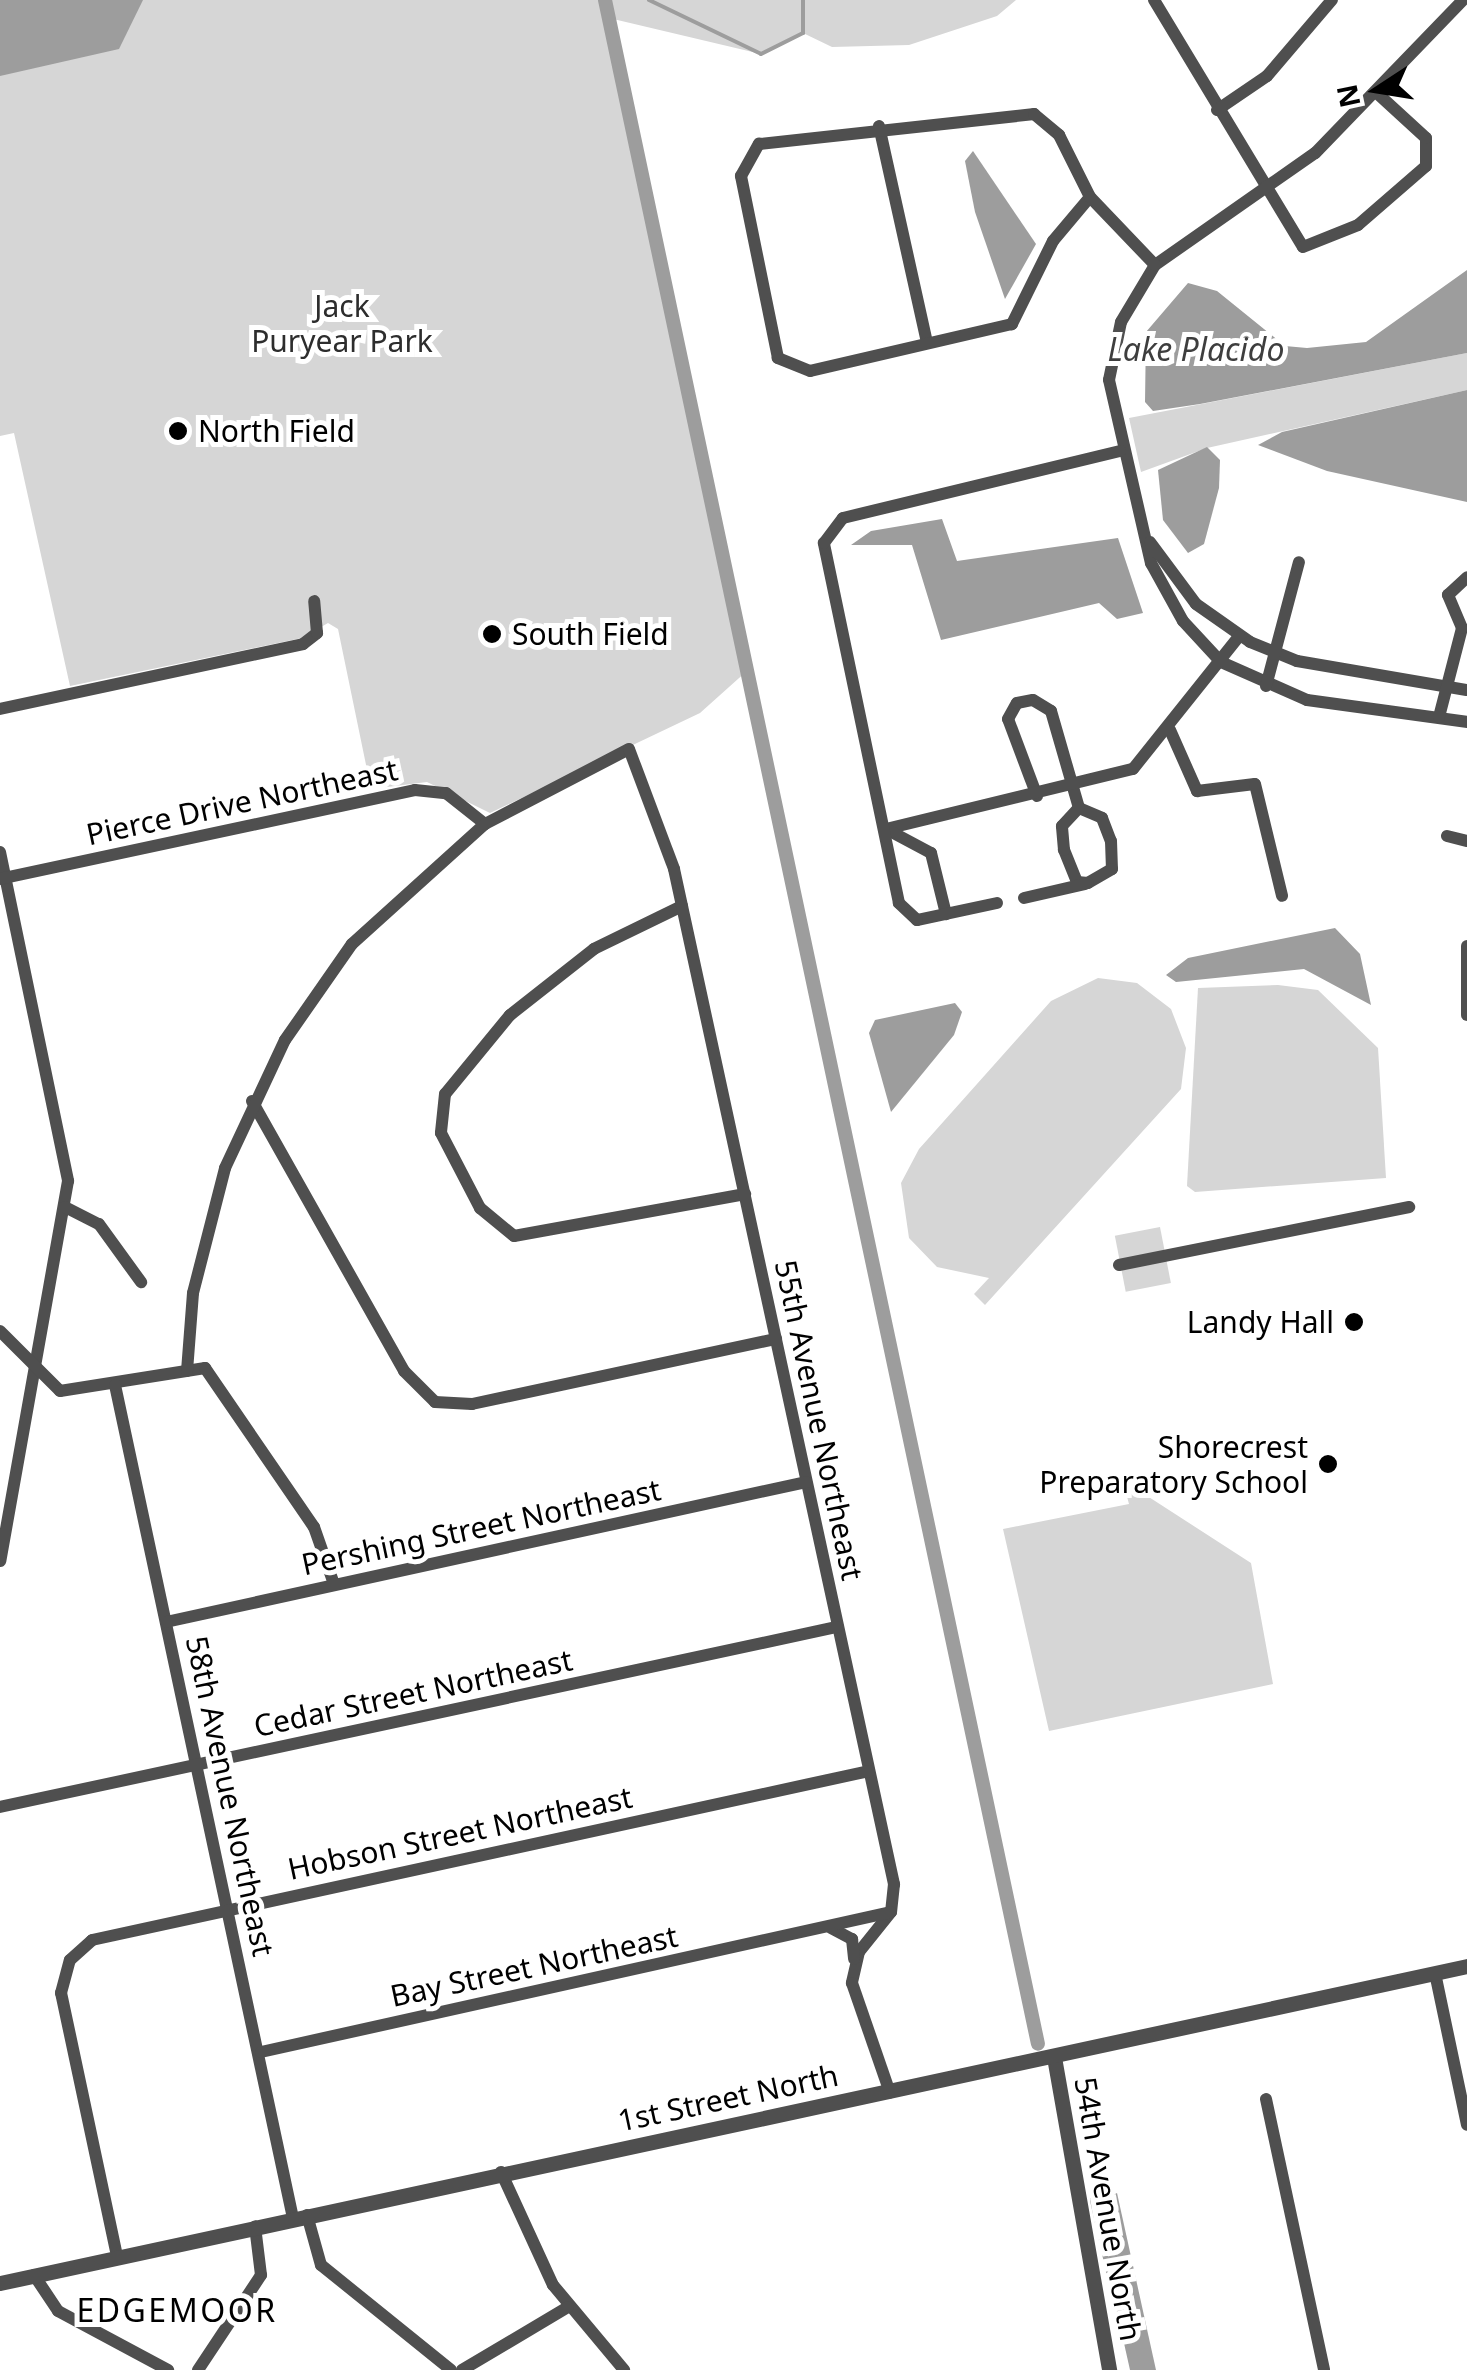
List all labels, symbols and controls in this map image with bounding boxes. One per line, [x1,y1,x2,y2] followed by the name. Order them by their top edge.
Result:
[1327,40,1427,140] north arrow
[1327,81,1369,111] text: N
[251,288,433,358] park label: Jack Puryear Park
[1108,330,1284,368] water label: Lake Placido
[198,413,355,449] place label: North Field
[167,420,189,442] marker: North Field
[512,616,669,652] place label: South Field
[481,623,503,645] marker: South Field
[83,751,401,853] street label: Pierce Drive Northeast
[767,1257,871,1583] street label: 55th Avenue Northeast
[1187,1304,1334,1340] place label: Landy Hall
[1343,1311,1365,1333] marker: Landy Hall
[1039,1429,1308,1500] place label: Shorecrest Preparatory School
[1317,1453,1339,1475] marker: Shorecrest Preparatory School
[298,1471,664,1583] street label: Pershing Street Northeast
[178,1633,282,1959] street label: 58th Avenue Northeast
[251,1642,575,1744] street label: Cedar Street Northeast
[285,1779,635,1887] street label: Hobson Street Northeast
[387,1918,681,2014] street label: Bay Street Northeast
[614,2057,842,2139] street label: 1st Street North
[1067,2074,1149,2344] street label: 54th Avenue North
[76,2291,278,2329] district label: EDGEMOOR

